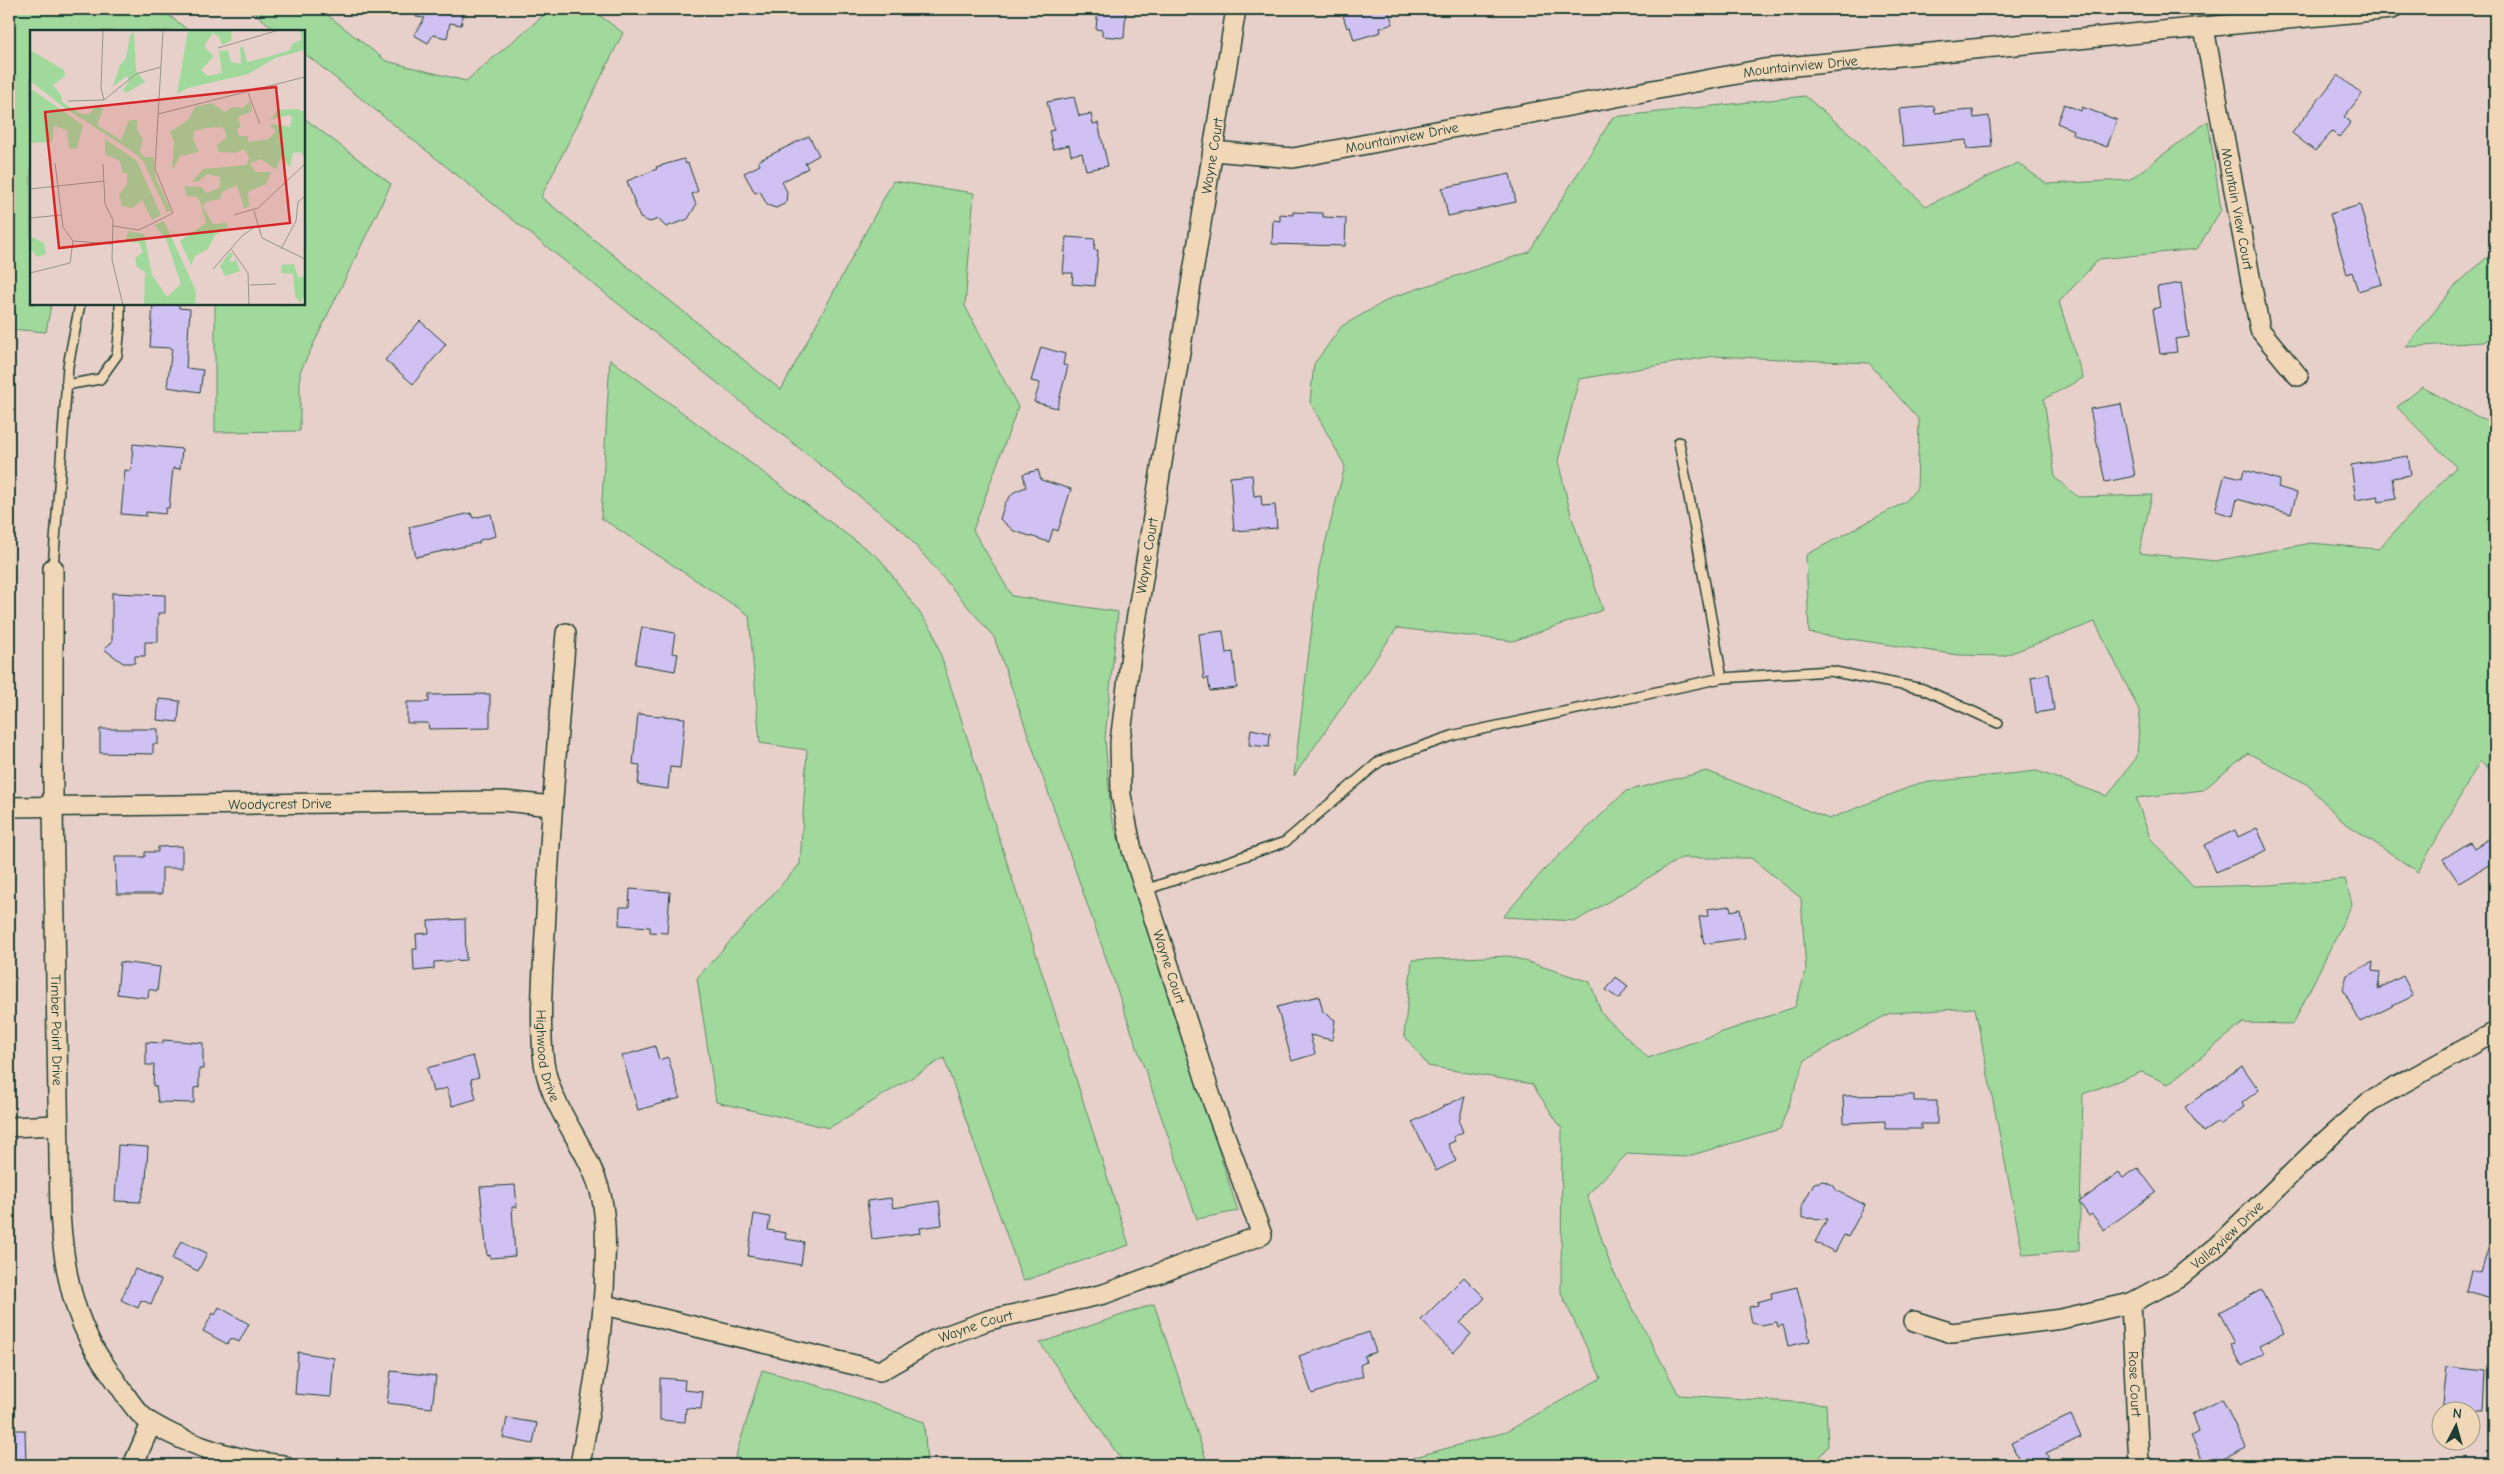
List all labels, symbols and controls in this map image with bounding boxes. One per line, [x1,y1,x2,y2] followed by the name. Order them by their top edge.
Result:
[30,30,305,305] inset map
[1742,52,1858,81] street label: Mountainview Drive
[1197,116,1227,195] street label: Wayne Court
[1344,118,1460,156] street label: Mountainview Drive
[2218,146,2257,272] street label: Mountain View Court
[1132,515,1161,595] street label: Wayne Court
[228,795,332,813] street label: Woodycrest Drive
[1149,928,1189,1007] street label: Wayne Court
[47,974,66,1086] street label: Timber Point Drive
[533,1009,564,1104] street label: Highwood Drive
[2187,1197,2267,1273] street label: Valleyview Drive
[936,1306,1015,1346] street label: Wayne Court
[2125,1351,2145,1418] street label: Rose Court
[2432,1402,2482,1452] north arrow
[2452,1405,2463,1422] text: N

